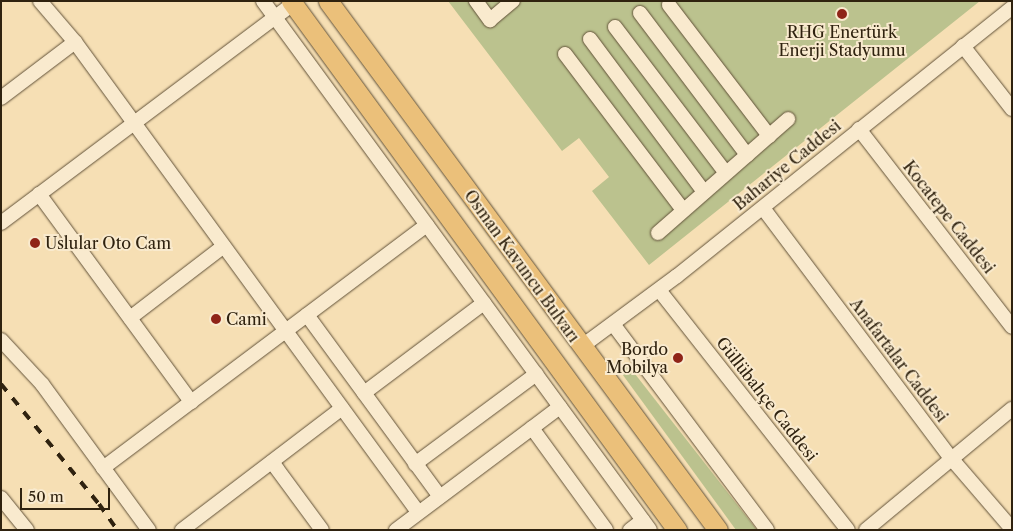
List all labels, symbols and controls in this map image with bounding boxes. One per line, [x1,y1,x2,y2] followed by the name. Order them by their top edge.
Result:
[836,8,848,20] marker: RHG Enertürk Enerji Stadyumu
[778,22,906,60] place label: RHG Enertürk Enerji Stadyumu
[730,116,844,214] street label: Bahariye Caddesi
[899,157,999,277] street label: Kocatepe Caddesi
[460,186,584,346] street label: Osman Kavuncu Bulvarı
[45,233,171,253] place label: Uslular Oto Cam
[29,237,41,249] marker: Uslular Oto Cam
[846,294,952,426] street label: Anafartalar Caddesi
[226,309,267,329] place label: Cami
[210,313,222,325] marker: Cami
[712,333,822,465] street label: Güllübahçe Caddesi
[606,339,668,377] place label: Bordo Mobilya
[672,352,684,364] marker: Bordo Mobilya
[22,478,112,510] scale bar
[28,487,64,506] text: 50 m

